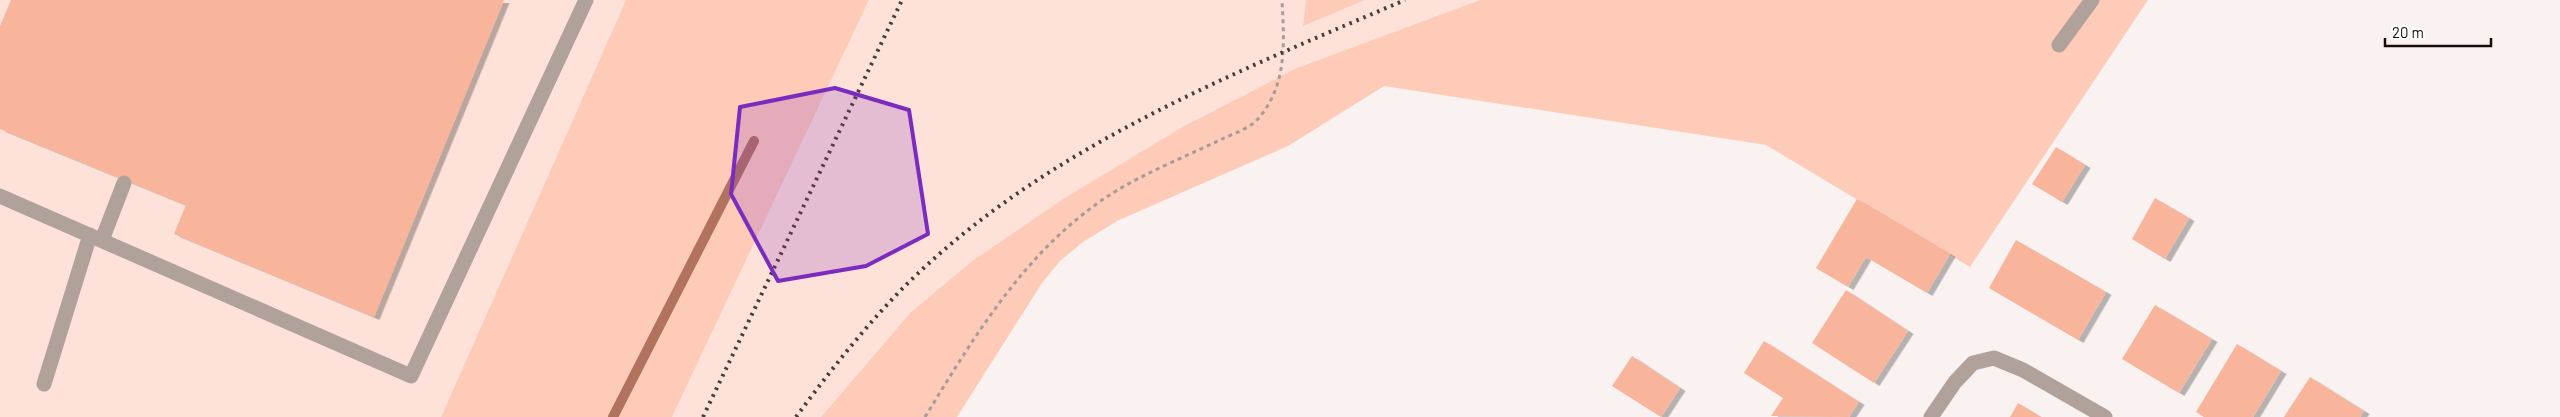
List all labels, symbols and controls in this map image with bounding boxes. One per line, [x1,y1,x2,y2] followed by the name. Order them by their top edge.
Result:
[2385,15,2491,47] scale bar
[2392,23,2424,41] text: 20 m

